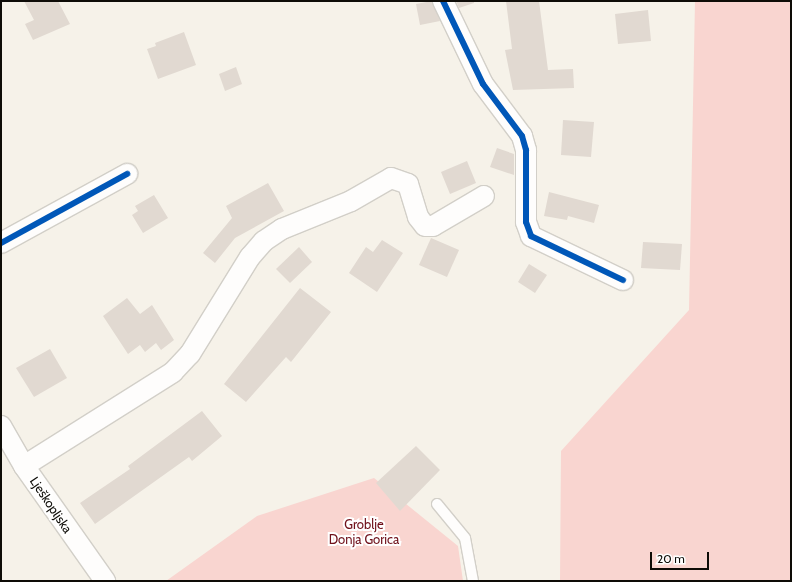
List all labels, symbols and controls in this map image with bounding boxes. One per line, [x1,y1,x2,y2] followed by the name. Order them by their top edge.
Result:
[27,474,75,536] street label: Lješkopljska
[329,517,399,548] park label: Groblje Donja Gorica
[652,544,711,570] scale bar
[657,551,685,566] text: 20 m

